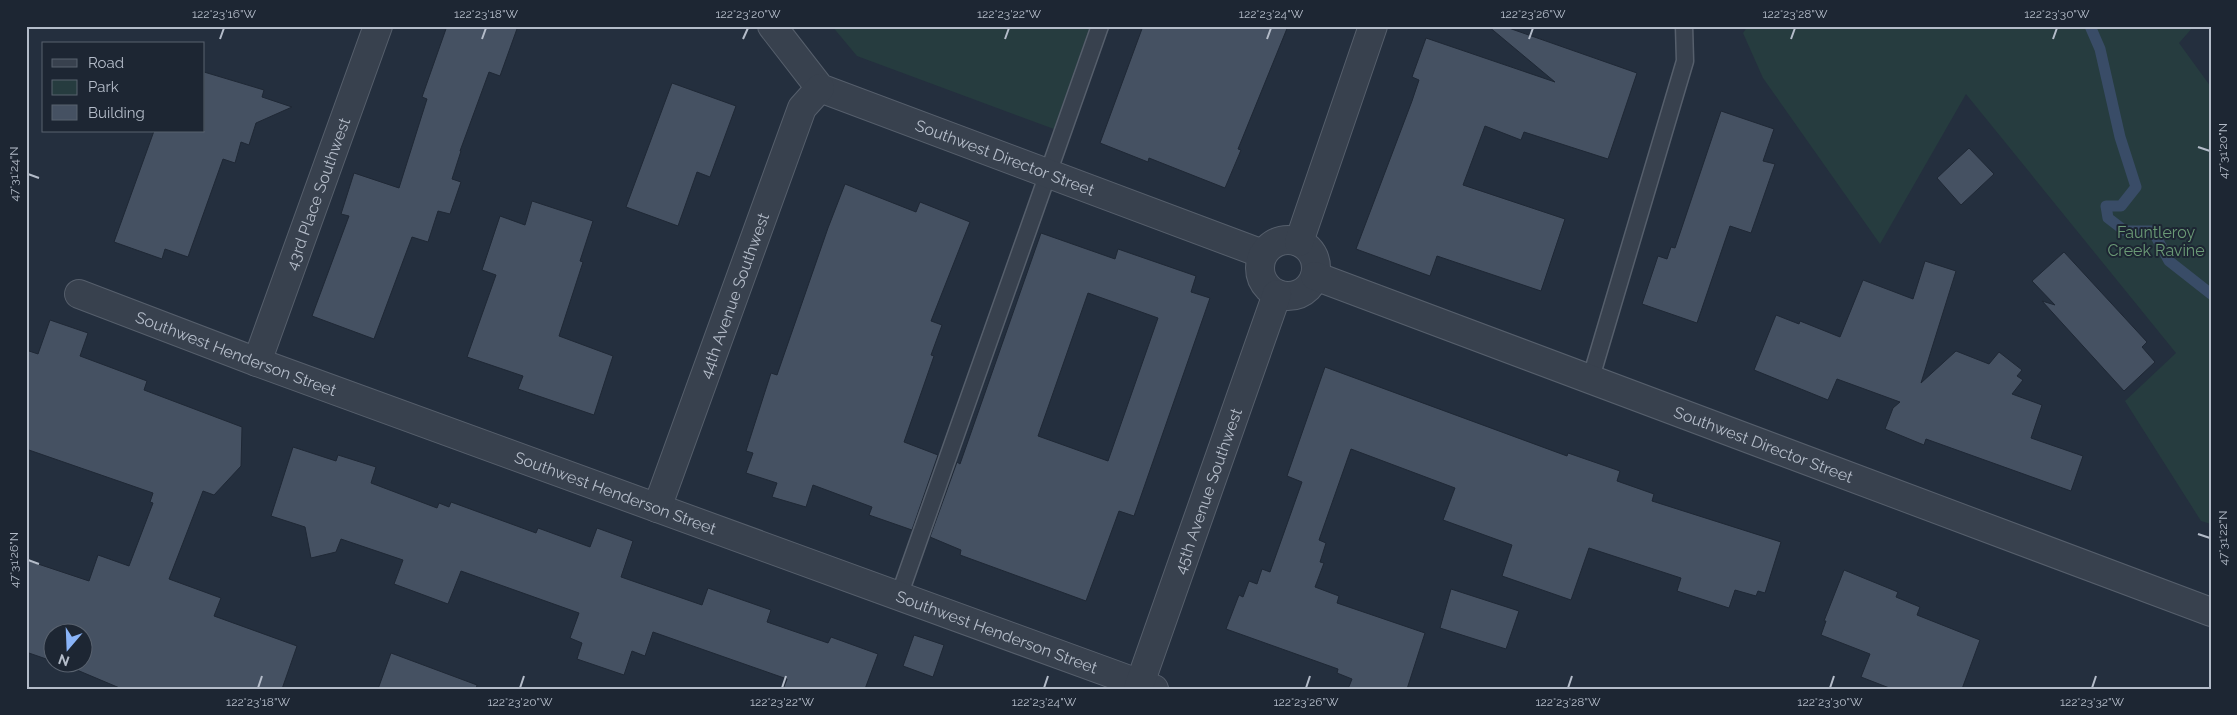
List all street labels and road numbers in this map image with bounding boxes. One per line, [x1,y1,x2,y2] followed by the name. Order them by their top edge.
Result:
[282,114,354,272] street label: 43rd Place Southwest
[913,115,1098,200] street label: Southwest Director Street
[695,210,773,381] street label: 44th Avenue Southwest
[133,307,340,400] street label: Southwest Henderson Street
[1671,402,1856,487] street label: Southwest Director Street
[1170,405,1246,576] street label: 45th Avenue Southwest
[512,447,719,538] street label: Southwest Henderson Street
[893,586,1101,677] street label: Southwest Henderson Street

